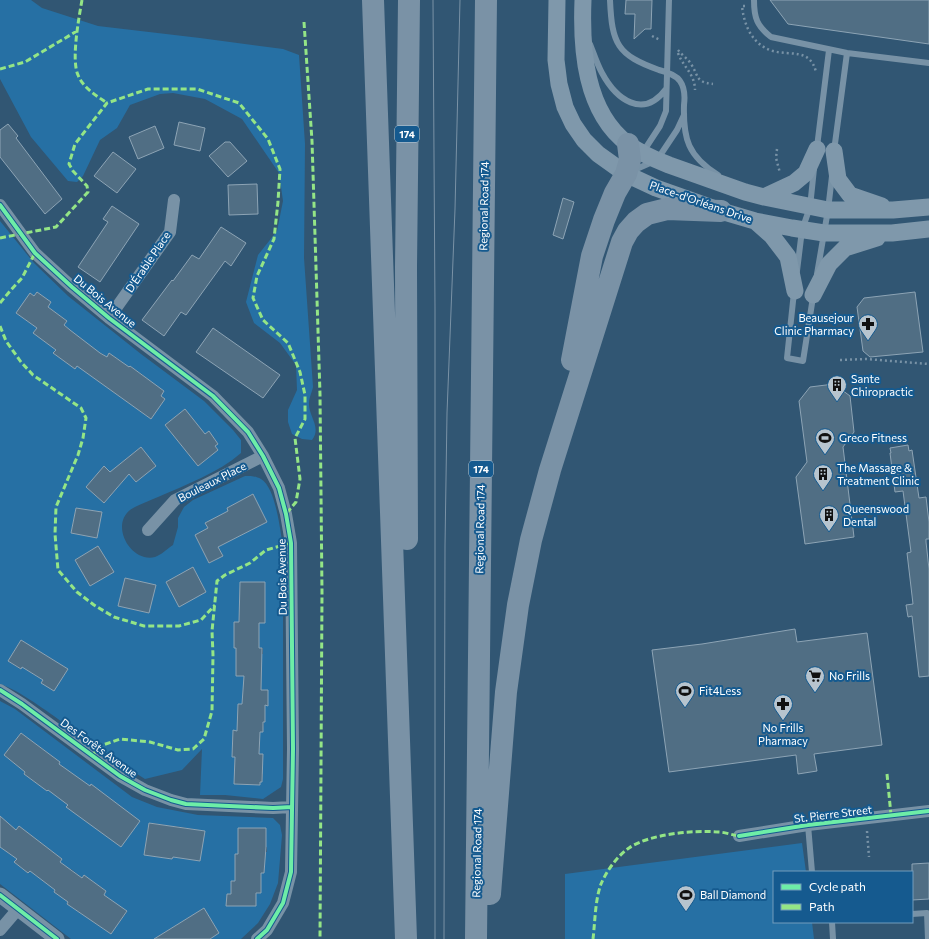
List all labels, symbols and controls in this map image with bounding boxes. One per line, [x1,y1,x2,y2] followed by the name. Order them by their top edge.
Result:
[395,126,419,142] road number: 174
[476,161,491,251] street label: Regional Road 174
[648,178,754,225] street label: Place-d'Orléans Drive
[122,228,173,295] street label: D'Érable Place
[71,271,139,330] street label: Du Bois Avenue
[774,311,855,337] place label: Beausejour Clinic Pharmacy
[857,313,879,341] pharmacy icon: Beausejour Clinic Pharmacy
[851,372,913,398] place label: Sante Chiropractic
[826,374,848,402] building icon: Sante Chiropractic
[814,427,836,455] sports icon: Greco Fitness
[839,431,907,444] place label: Greco Fitness
[175,459,248,504] street label: Bouleaux Place
[469,461,493,477] road number: 174
[837,461,919,487] place label: The Massage & Treatment Clinic
[812,463,834,491] building icon: The Massage & Treatment Clinic
[472,484,487,574] street label: Regional Road 174
[843,502,909,528] place label: Queenswood Dental
[818,504,840,532] building icon: Queenswood Dental
[274,538,289,615] street label: Du Bois Avenue
[804,665,826,693] supermarket icon: No Frills
[829,669,870,682] place label: No Frills
[674,680,696,708] sports icon: Fit4Less
[699,684,741,697] place label: Fit4Less
[772,693,794,721] pharmacy icon: No Frills Pharmacy
[58,715,140,780] street label: Des Forêts Avenue
[758,721,808,747] place label: No Frills Pharmacy
[793,802,873,825] street label: St. Pierre Street
[469,808,484,898] street label: Regional Road 174
[773,871,913,923] legend
[809,879,866,893] text: Cycle path
[675,884,697,912] sports icon: Ball Diamond
[700,888,766,901] place label: Ball Diamond
[809,899,835,913] text: Path

